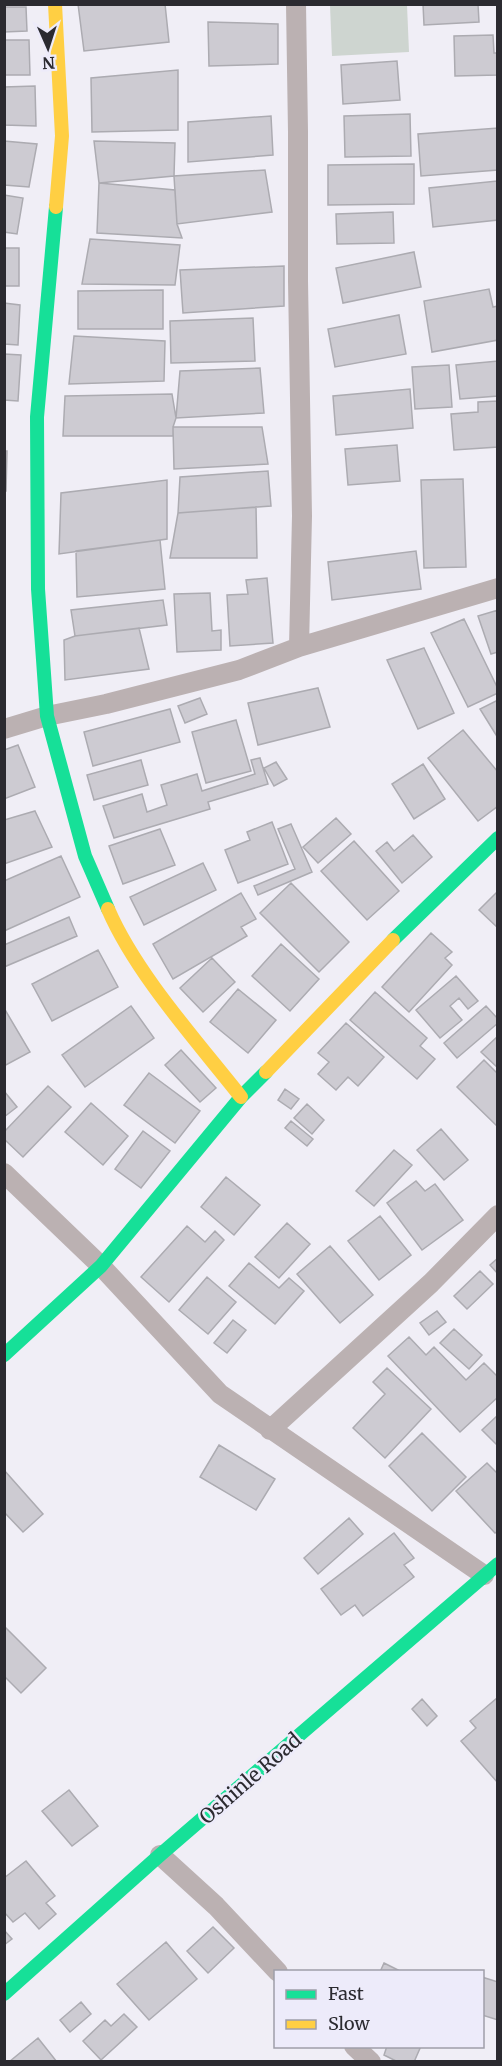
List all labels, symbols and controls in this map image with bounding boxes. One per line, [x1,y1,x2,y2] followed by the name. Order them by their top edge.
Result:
[18,18,78,78] north arrow
[42,53,56,73] text: N
[194,1727,306,1829] street label: Oshinle Road
[274,1970,484,2048] legend
[328,1982,364,2005] text: Fast
[328,2012,371,2035] text: Slow

